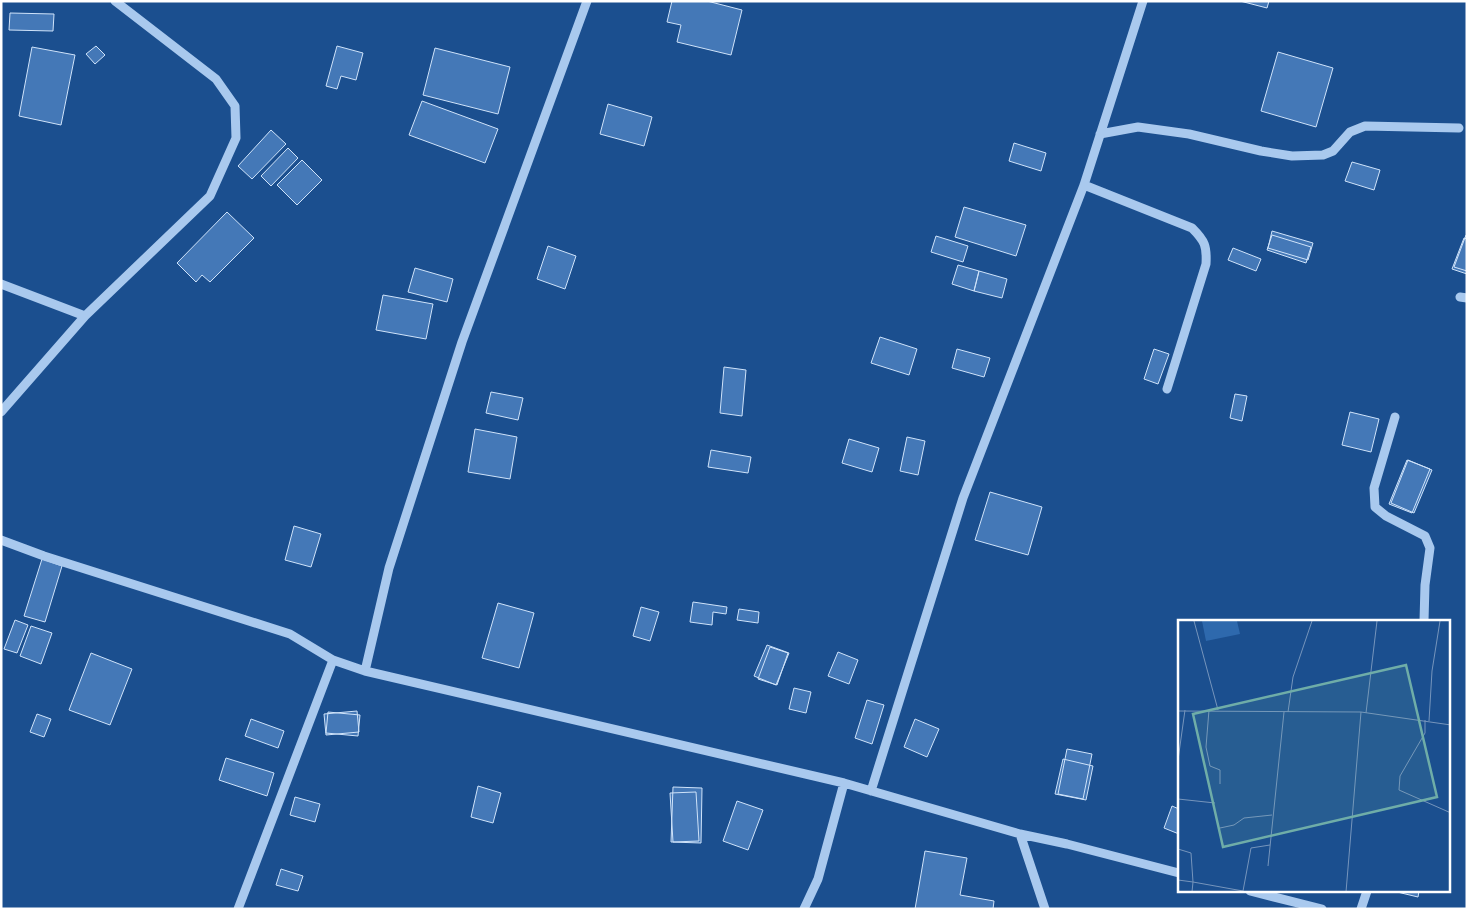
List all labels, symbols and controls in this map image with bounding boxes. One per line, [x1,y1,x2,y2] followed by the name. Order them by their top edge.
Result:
[1178,620,1450,892] inset map

